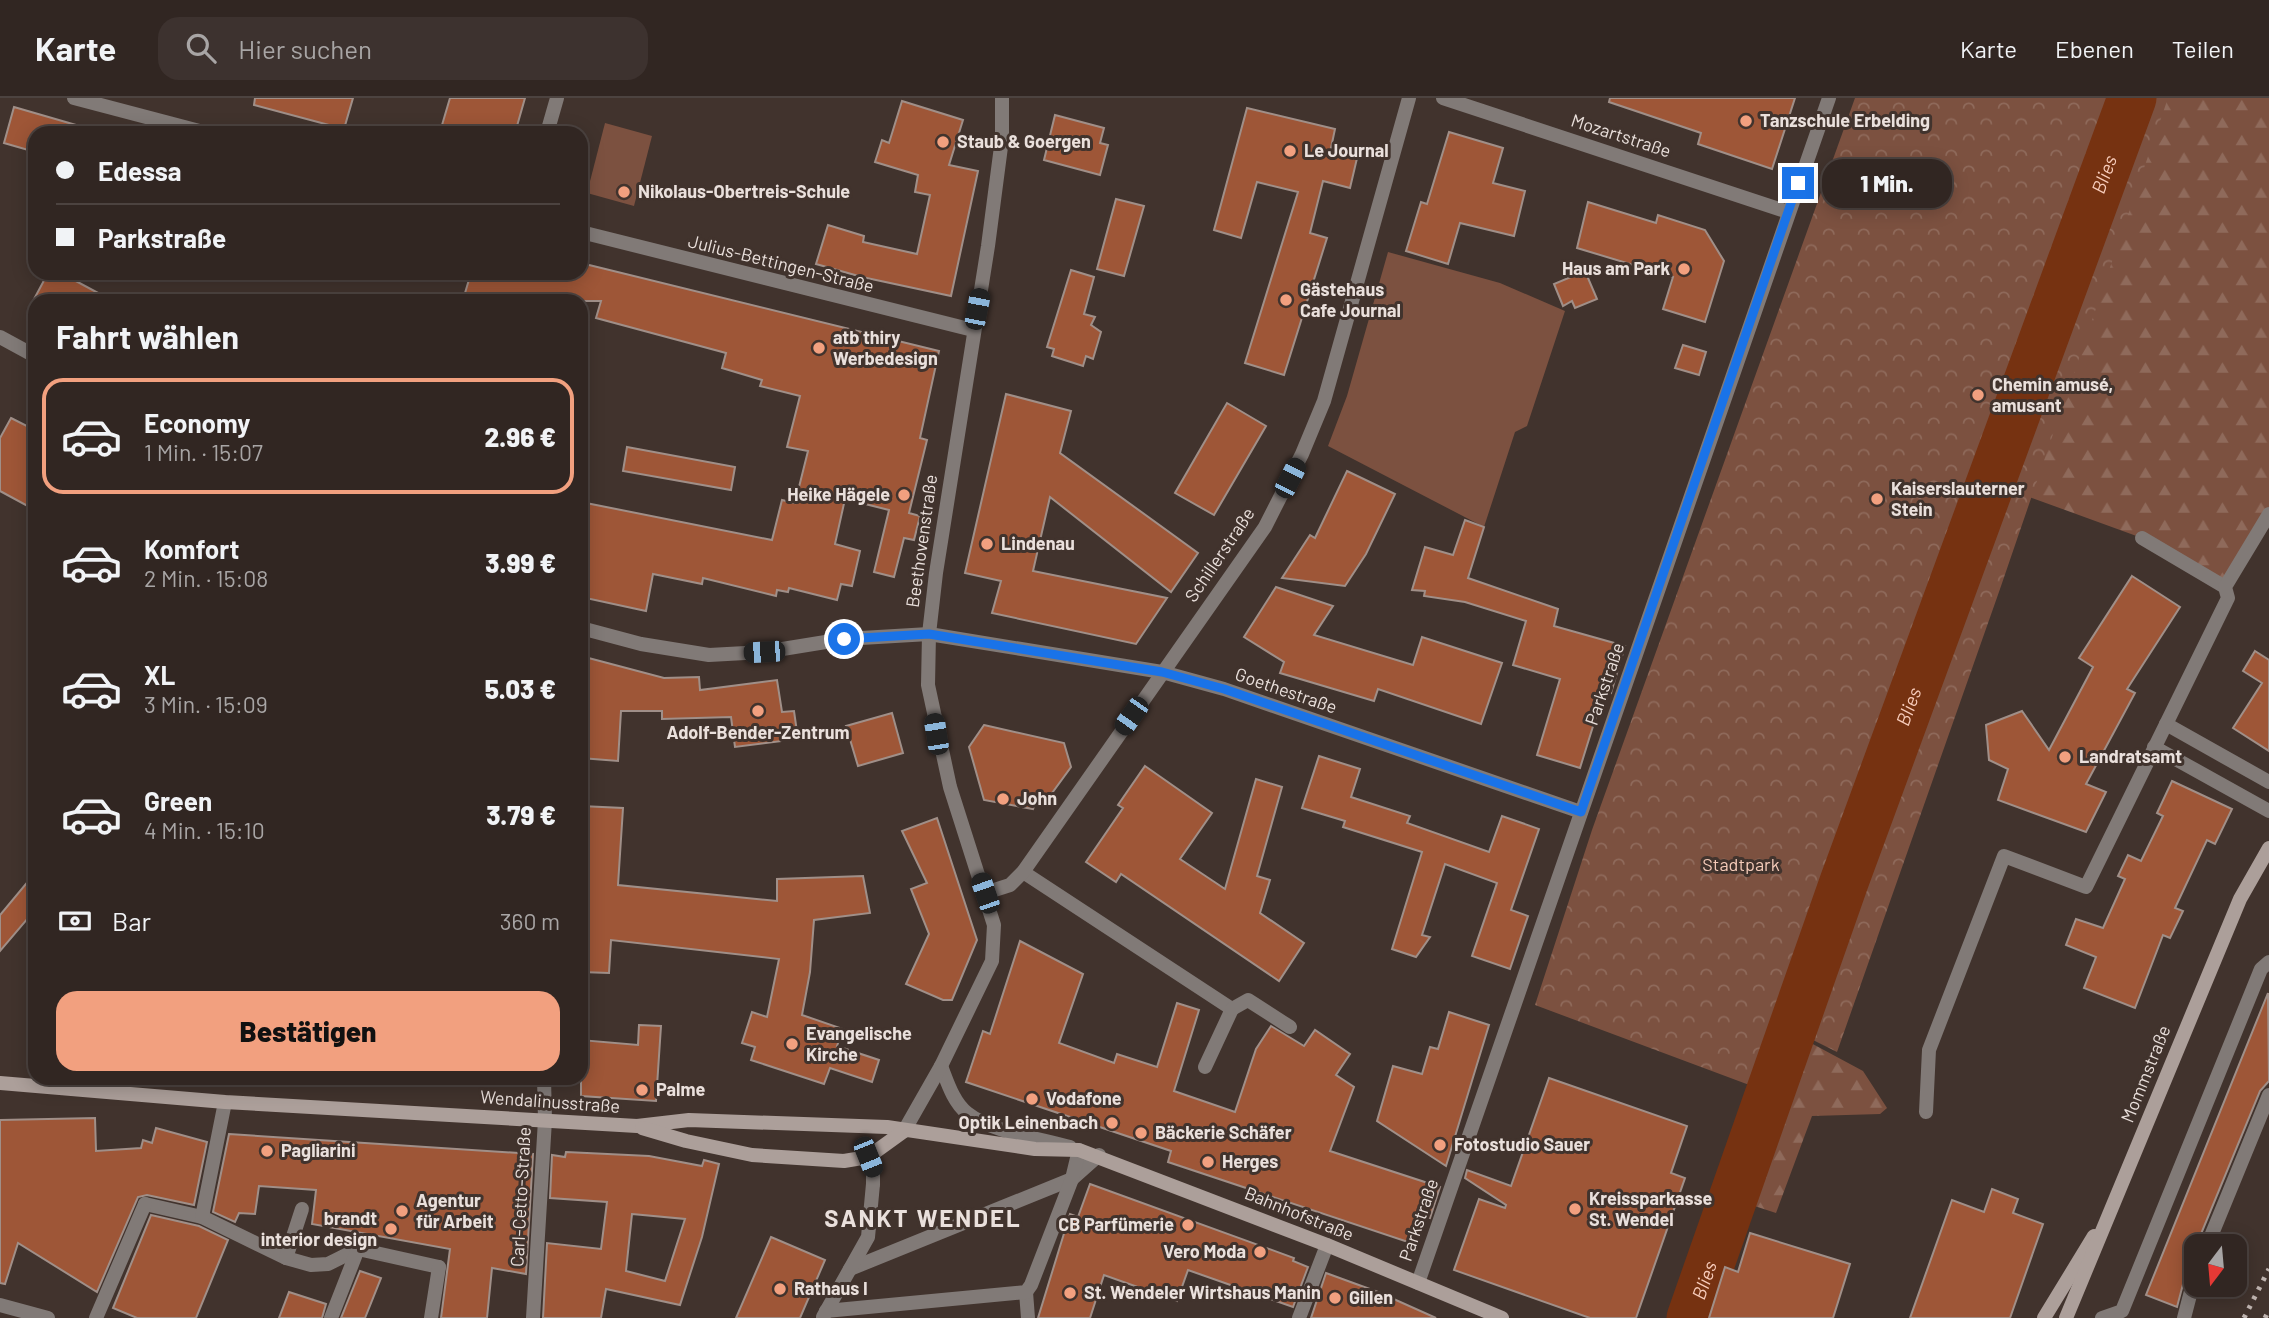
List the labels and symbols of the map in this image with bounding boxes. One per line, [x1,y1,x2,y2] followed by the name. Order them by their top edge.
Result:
[1569,109,1674,162] street label: Mozartstraße
[1760,109,1930,131] place label: Tanzschule Erbelding
[1738,113,1754,129] marker: Tanzschule Erbelding
[957,130,1091,152] place label: Staub & Goergen
[935,134,951,150] marker: Staub & Goergen
[1304,139,1389,161] place label: Le Journal
[1282,143,1298,159] marker: Le Journal
[2086,152,2121,196] water label: Blies
[1822,158,1952,208] callout: 1 Min.
[1782,167,1814,199] route end
[638,180,850,202] place label: Nikolaus-Obertreis-Schule
[616,184,632,200] marker: Nikolaus-Obertreis-Schule
[686,229,876,297] street label: Julius-Bettingen-Straße
[1562,257,1670,279] place label: Haus am Park
[1676,261,1692,277] marker: Haus am Park
[1300,278,1401,321] place label: Gästehaus Cafe Journal
[963,286,992,332] car
[1278,292,1294,308] marker: Gästehaus Cafe Journal
[833,326,938,369] place label: atb thiry Werbedesign
[811,340,827,356] marker: atb thiry Werbedesign
[1992,373,2113,416] place label: Chemin amusé, amusant
[1970,387,1986,403] marker: Chemin amusé, amusant
[1272,455,1309,501] car
[901,473,941,609] street label: Beethovenstraße
[1891,477,2025,520] place label: Kaiserslauterner Stein
[787,483,890,505] place label: Heike Hägele
[896,487,912,503] marker: Heike Hägele
[1869,491,1885,507] marker: Kaiserslauterner Stein
[1180,503,1259,606] street label: Schillerstraße
[1001,532,1075,554] place label: Lindenau
[979,536,995,552] marker: Lindenau
[828,623,860,655] route start
[743,640,786,664] car
[1580,640,1628,728] street label: Parkstraße
[1232,662,1340,718] street label: Goethestraße
[1890,684,1926,729] water label: Blies
[1111,693,1152,739] car
[750,703,766,719] marker: Adolf-Bender-Zentrum
[923,712,950,756] car
[666,721,850,743] place label: Adolf-Bender-Zentrum
[2079,745,2182,767] place label: Landratsamt
[2057,749,2073,765] marker: Landratsamt
[1017,787,1057,809] place label: John
[995,791,1011,807] marker: John
[1702,853,1780,875] park label: Stadtpark
[969,870,1002,916] car
[806,1022,912,1065] place label: Evangelische Kirche
[2116,1022,2175,1125] street label: Mommstraße
[784,1036,800,1052] marker: Evangelische Kirche
[656,1078,705,1100] place label: Palme
[634,1082,650,1098] marker: Palme
[479,1085,621,1117] street label: Wendalinusstraße
[1046,1087,1122,1109] place label: Vodafone
[1024,1091,1040,1107] marker: Vodafone
[959,1111,1098,1133] place label: Optik Leinenbach
[1104,1115,1120,1131] marker: Optik Leinenbach
[1155,1121,1292,1143] place label: Bäckerie Schäfer
[1133,1125,1149,1141] marker: Bäckerie Schäfer
[505,1126,535,1268] street label: Carl-Cetto-Straße
[1454,1133,1590,1155] place label: Fotostudio Sauer
[851,1134,886,1180] car
[1432,1137,1448,1153] marker: Fotostudio Sauer
[281,1139,356,1161] place label: Pagliarini
[259,1143,275,1159] marker: Pagliarini
[1222,1150,1278,1172] place label: Herges
[1200,1154,1216,1170] marker: Herges
[1394,1176,1442,1264] street label: Parkstraße
[1242,1181,1357,1245] street label: Bahnhofstraße
[1589,1187,1713,1230] place label: Kreissparkasse St. Wendel
[416,1189,494,1232] place label: Agentur für Arbeit
[1567,1201,1583,1217] marker: Kreissparkasse St. Wendel
[394,1203,410,1219] marker: Agentur für Arbeit
[824,1203,1022,1232] district label: SANKT WENDEL
[261,1207,377,1250] place label: brandt interior design
[1058,1213,1174,1235] place label: CB Parfümerie
[1180,1217,1196,1233] marker: CB Parfümerie
[383,1221,399,1237] marker: brandt interior design
[2184,1234,2247,1297] north arrow
[1163,1240,1246,1262] place label: Vero Moda
[1252,1244,1268,1260] marker: Vero Moda
[1686,1258,1721,1302] water label: Blies
[794,1277,868,1299] place label: Rathaus I
[772,1281,788,1297] marker: Rathaus I
[1084,1281,1321,1303] place label: St. Wendeler Wirtshaus Manin
[1062,1285,1078,1301] marker: St. Wendeler Wirtshaus Manin
[1349,1286,1393,1308] place label: Gillen
[1327,1290,1343,1306] marker: Gillen

